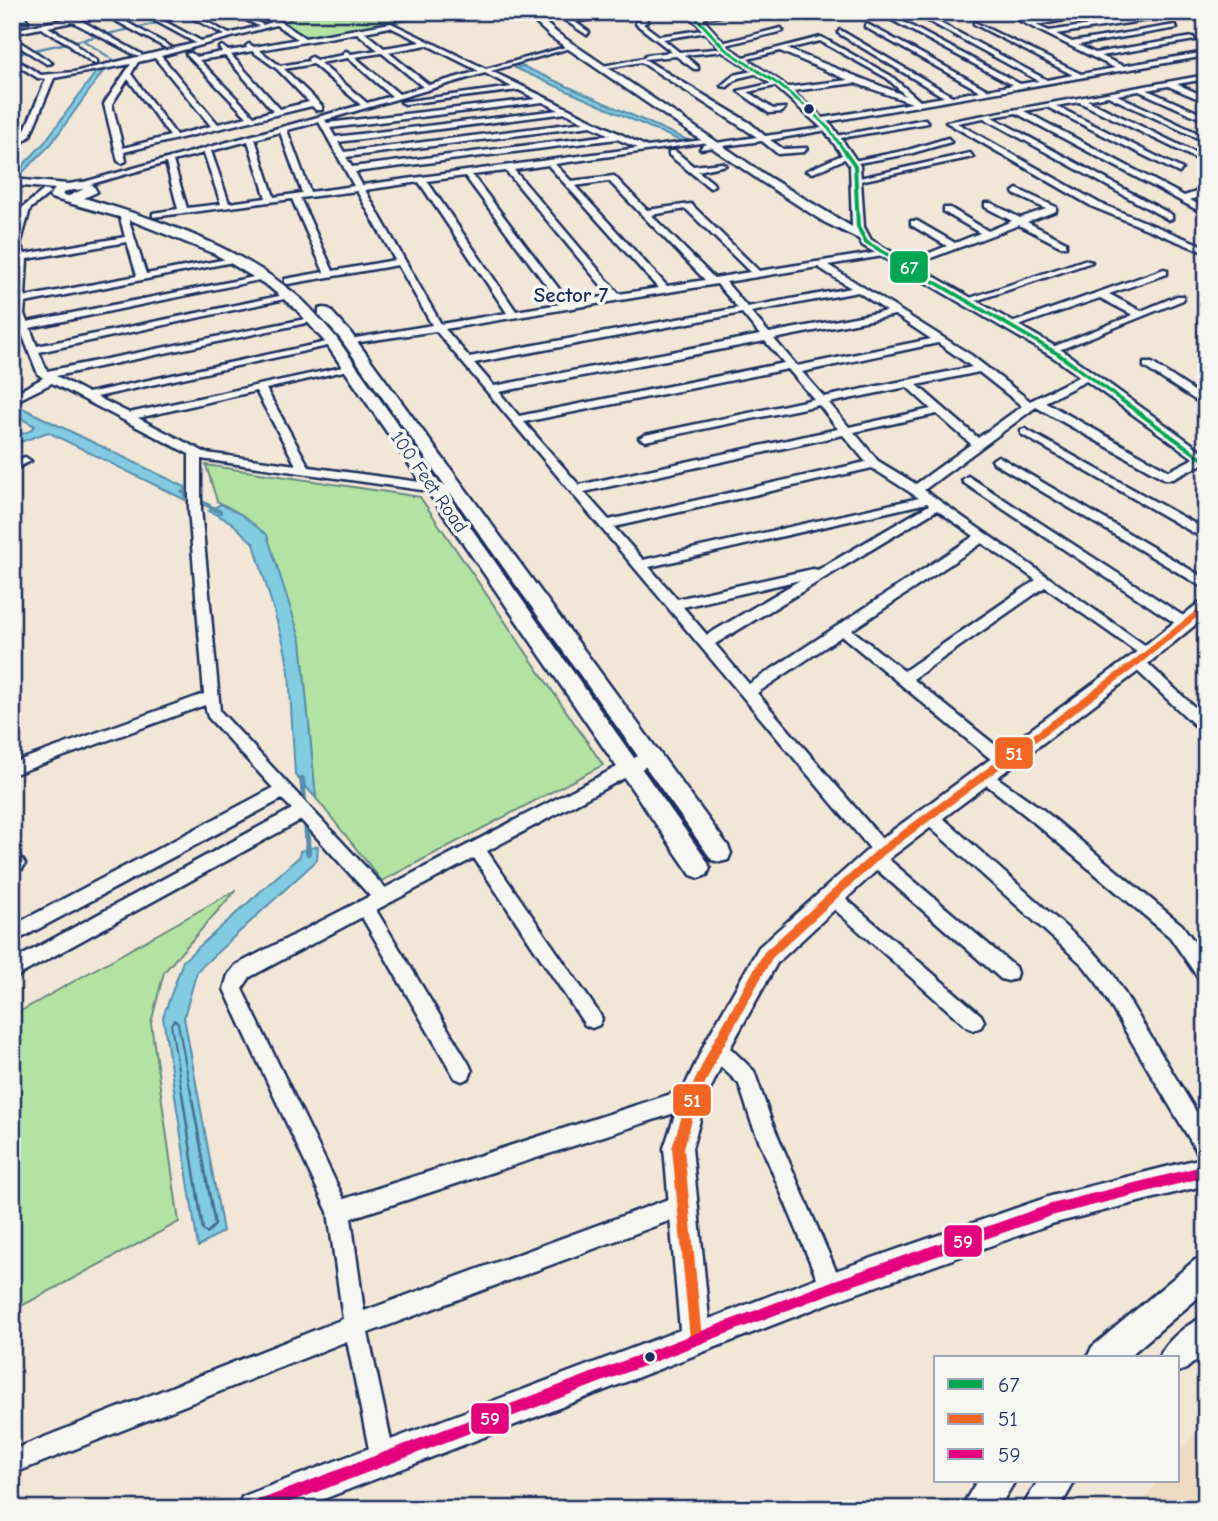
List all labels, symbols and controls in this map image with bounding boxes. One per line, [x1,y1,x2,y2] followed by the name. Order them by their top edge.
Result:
[802,102,816,116] unlabelled marker
[889,250,929,284] line badge: 67
[900,257,919,279] text: 67
[534,283,609,307] district label: Sector 7
[386,427,472,537] street label: 100 Feet Road
[994,736,1034,770] line badge: 51
[1005,743,1023,765] text: 51
[672,1083,712,1117] line badge: 51
[683,1090,701,1112] text: 51
[943,1224,983,1258] line badge: 59
[953,1231,973,1253] text: 59
[643,1350,657,1364] unlabelled marker
[934,1356,1180,1482] legend
[998,1373,1019,1397] text: 67
[470,1402,510,1435] line badge: 59
[998,1407,1018,1431] text: 51
[480,1408,500,1430] text: 59
[998,1443,1021,1467] text: 59

